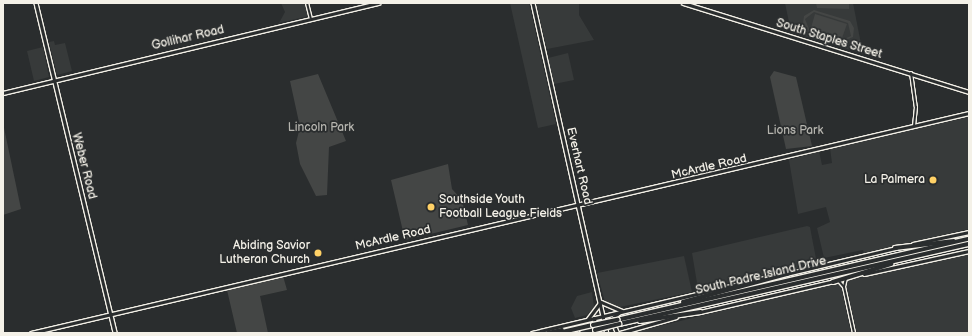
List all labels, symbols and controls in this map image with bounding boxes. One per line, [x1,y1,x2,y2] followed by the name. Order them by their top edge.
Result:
[774,16,884,62] street label: South Staples Street
[150,23,226,53] street label: Gollihar Road
[288,121,354,135] park label: Lincoln Park
[767,124,823,138] park label: Lions Park
[563,126,595,206] street label: Everhart Road
[69,131,99,201] street label: Weber Road
[670,151,748,183] street label: McArdle Road
[864,173,925,187] place label: La Palmera
[928,175,938,185] marker: La Palmera
[439,193,562,221] place label: Southside Youth Football League Fields
[426,202,436,212] marker: Southside Youth Football League Fields
[354,222,432,254] street label: McArdle Road
[219,239,310,267] place label: Abiding Savior Lutheran Church
[313,248,323,258] marker: Abiding Savior Lutheran Church
[694,254,828,298] street label: South Padre Island Drive

